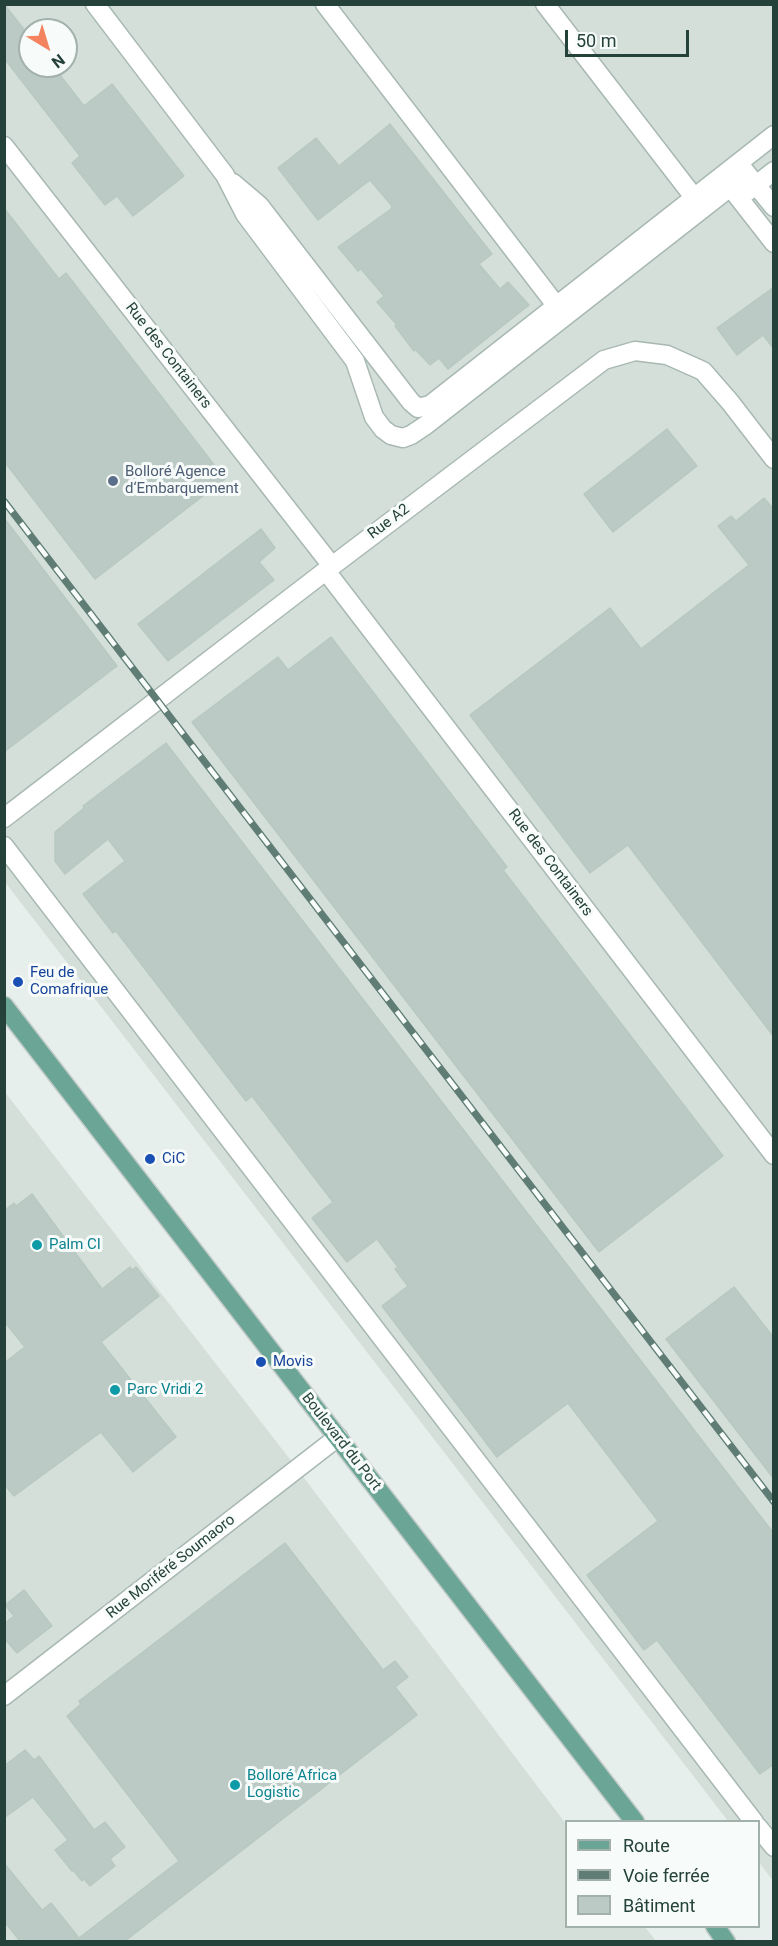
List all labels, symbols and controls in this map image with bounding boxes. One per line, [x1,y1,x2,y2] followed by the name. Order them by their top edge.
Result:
[18,18,78,78] north arrow
[568,18,692,56] scale bar
[576,30,616,51] text: 50 m
[48,50,68,72] text: N
[121,299,215,413] street label: Rue des Containers
[125,463,239,498] place label: Bolloré Agence d‘Embarquement
[106,474,120,488] marker: Bolloré Agence d‘Embarquement
[365,501,413,543] street label: Rue A2
[504,806,596,920] street label: Rue des Containers
[30,964,108,999] place label: Feu de Comafrique
[11,975,25,989] marker: Feu de Comafrique
[162,1150,185,1168] place label: CiC
[143,1152,157,1166] marker: CiC
[49,1236,101,1254] place label: Palm CI
[30,1238,44,1252] marker: Palm CI
[273,1353,313,1371] place label: Movis
[254,1355,268,1369] marker: Movis
[127,1381,203,1399] place label: Parc Vridi 2
[108,1383,122,1397] marker: Parc Vridi 2
[297,1390,385,1494] street label: Boulevard du Port
[103,1511,239,1623] street label: Rue Moriféré Soumaoro
[247,1767,337,1802] place label: Bolloré Africa Logistic
[228,1778,242,1792] marker: Bolloré Africa Logistic
[565,1820,760,1928] legend
[623,1835,670,1856] text: Route
[623,1865,709,1886] text: Voie ferrée
[623,1895,695,1916] text: Bâtiment

